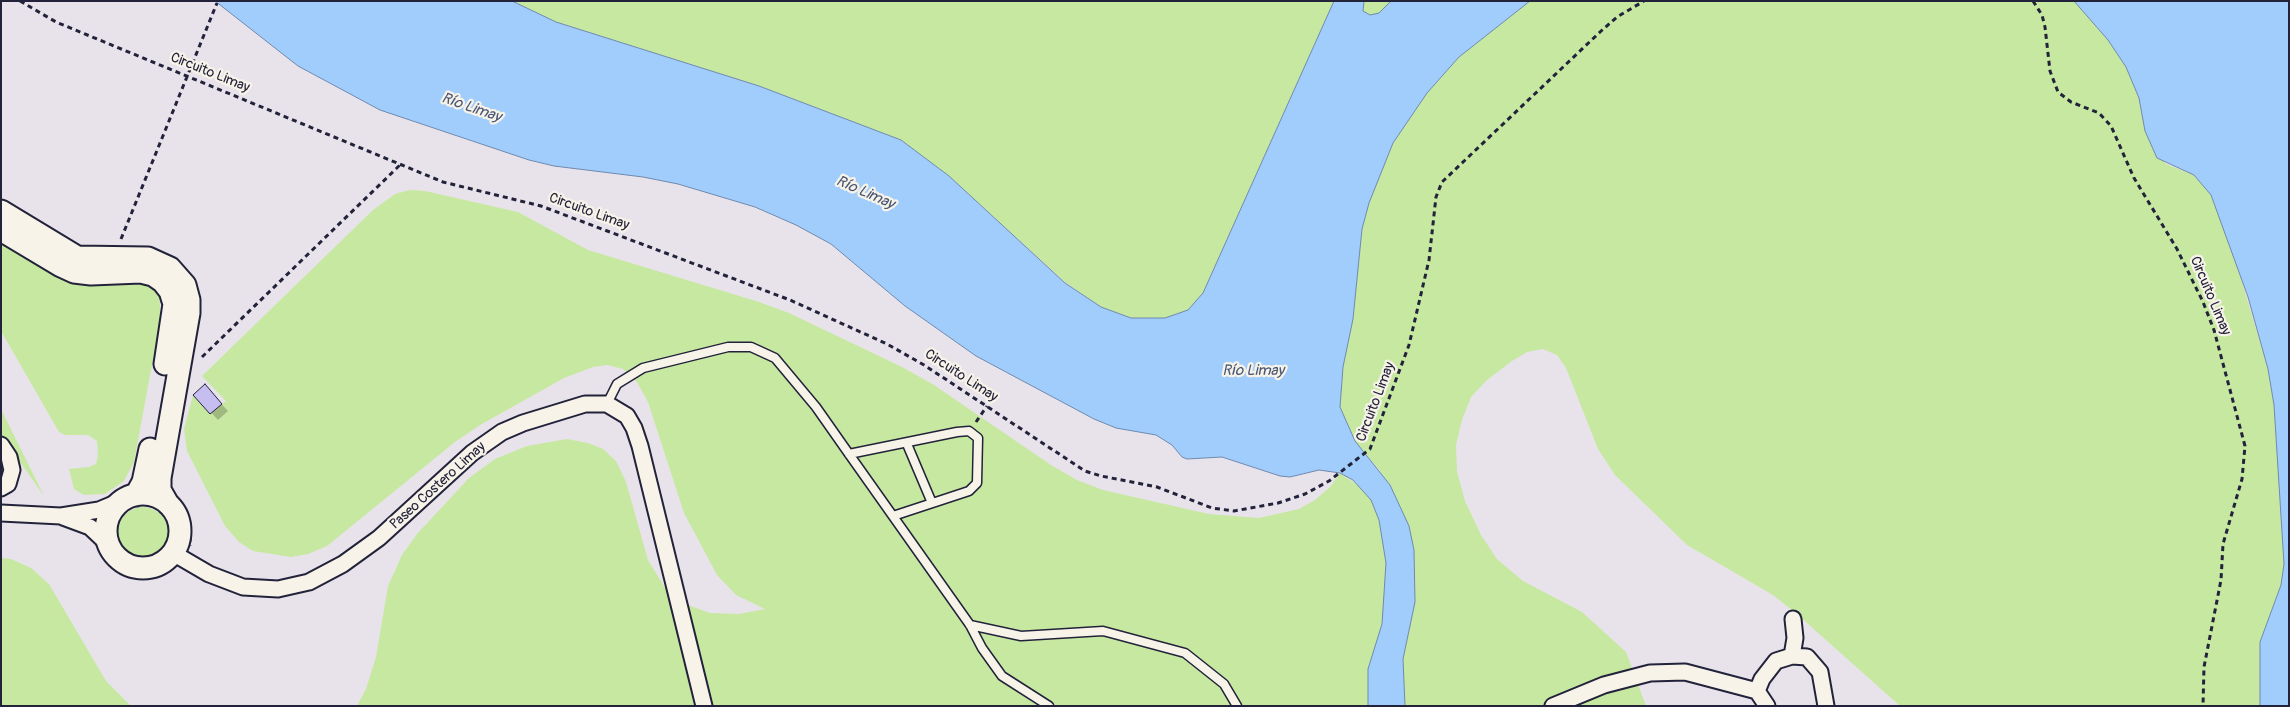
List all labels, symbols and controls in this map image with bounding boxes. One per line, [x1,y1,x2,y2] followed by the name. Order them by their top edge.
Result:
[168,49,252,97] street label: Circuito Limay
[439,89,503,127] water label: Río Limay
[833,172,897,214] water label: Río Limay
[547,190,631,234] street label: Circuito Limay
[2186,254,2234,338] street label: Circuito Limay
[921,346,1001,406] street label: Circuito Limay
[1353,360,1399,444] street label: Circuito Limay
[1222,362,1284,380] water label: Río Limay
[387,439,489,533] street label: Paseo Costero Limay

